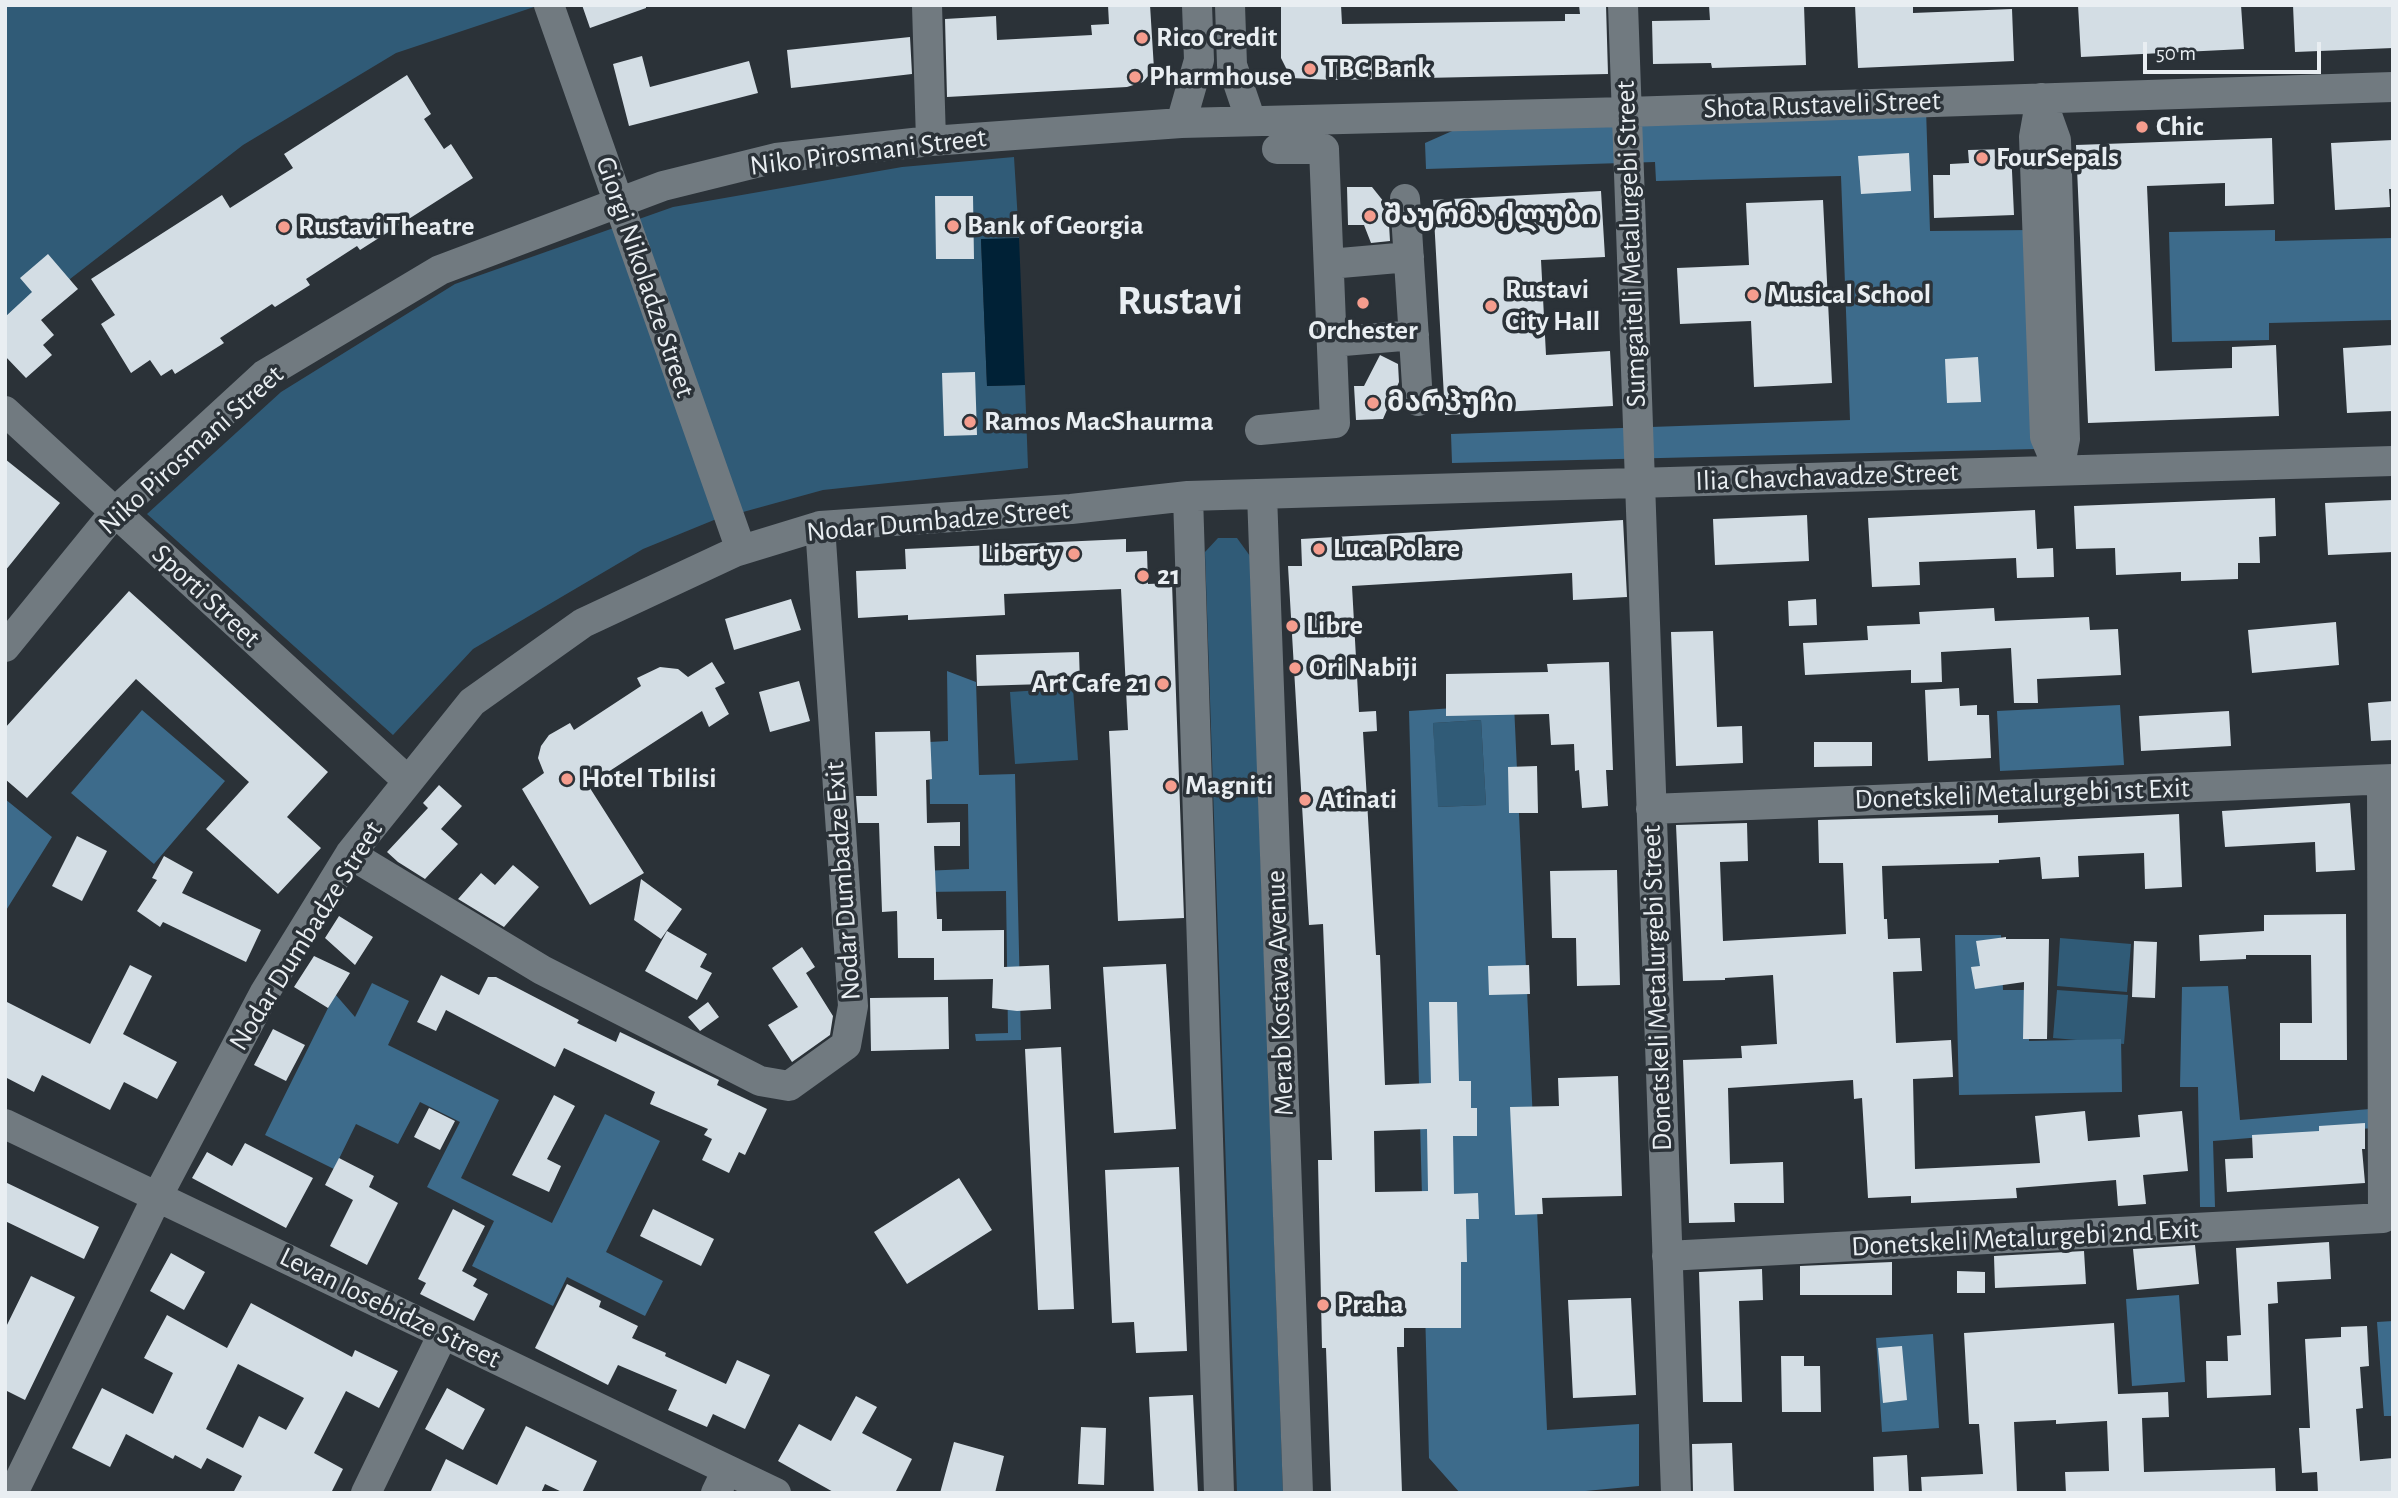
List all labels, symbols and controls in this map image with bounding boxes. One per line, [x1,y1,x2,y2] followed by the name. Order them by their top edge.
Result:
[1156,21,1277,55] place label: Rico Credit
[2146,28,2324,72] scale bar
[1134,30,1150,46] marker: Rico Credit
[2156,43,2196,64] text: 50 m
[1324,52,1431,86] place label: TBC Bank
[1149,60,1292,94] place label: Pharmhouse
[1302,61,1318,77] marker: TBC Bank
[1127,69,1143,85] marker: Pharmhouse
[1609,80,1653,408] street label: Sumgaiteli Metalurgebi Street
[1703,84,1941,126] street label: Shota Rustaveli Street
[2156,110,2204,144] place label: Chic
[2134,119,2150,135] marker: Chic
[748,121,988,183] street label: Niko Pirosmani Street
[1996,141,2119,175] place label: FourSepals
[1974,150,1990,166] marker: FourSepals
[588,152,702,402] street label: Giorgi Nikoladze Street
[1384,199,1598,233] place label: შაურმა ქლუბი
[1362,208,1378,224] marker: შაურმა ქლუბი
[967,209,1144,243] place label: Bank of Georgia
[298,210,474,244] place label: Rustavi Theatre
[945,218,961,234] marker: Bank of Georgia
[276,219,292,235] marker: Rustavi Theatre
[1505,273,1600,339] place label: Rustavi City Hall
[1117,276,1243,326] district label: Rustavi
[1767,278,1931,312] place label: Musical School
[1745,287,1761,303] marker: Musical School
[1355,295,1371,311] marker: Orchester
[1483,298,1499,314] marker: Rustavi City Hall
[1308,314,1418,348] place label: Orchester
[91,358,291,542] street label: Niko Pirosmani Street
[1387,386,1514,420] place label: მარპუჩი
[1365,395,1381,411] marker: მარპუჩი
[984,405,1214,439] place label: Ramos MacShaurma
[962,414,978,430] marker: Ramos MacShaurma
[1695,456,1959,498] street label: Ilia Chavchavadze Street
[805,493,1071,549] street label: Nodar Dumbadze Street
[1333,532,1460,566] place label: Luca Polare
[145,537,267,655] street label: Sporti Street
[981,537,1060,571] place label: Liberty
[1311,541,1327,557] marker: Luca Polare
[1066,546,1082,562] marker: Liberty
[1157,559,1180,593] place label: 21
[1135,568,1151,584] marker: 21
[1306,609,1363,643] place label: Libre
[1284,618,1300,634] marker: Libre
[1309,651,1418,685] place label: Ori Nabiji
[1287,660,1303,676] marker: Ori Nabiji
[1032,667,1149,701] place label: Art Cafe 21
[1155,676,1171,692] marker: Art Cafe 21
[818,760,868,1002] street label: Nodar Dumbadze Exit
[581,762,717,796] place label: Hotel Tbilisi
[1185,769,1273,803] place label: Magniti
[559,771,575,787] marker: Hotel Tbilisi
[1854,771,2190,817] street label: Donetskeli Metalurgebi 1st Exit
[1163,778,1179,794] marker: Magniti
[1319,783,1397,817] place label: Atinati
[1297,792,1313,808] marker: Atinati
[222,815,390,1057] street label: Nodar Dumbadze Street
[1635,824,1679,1152] street label: Donetskeli Metalurgebi Street
[1259,869,1301,1117] street label: Merab Kostava Avenue
[1850,1212,2200,1264] street label: Donetskeli Metalurgebi 2nd Exit
[274,1240,506,1376] street label: Levan Iosebidze Street
[1337,1288,1404,1322] place label: Praha
[1315,1297,1331,1313] marker: Praha

